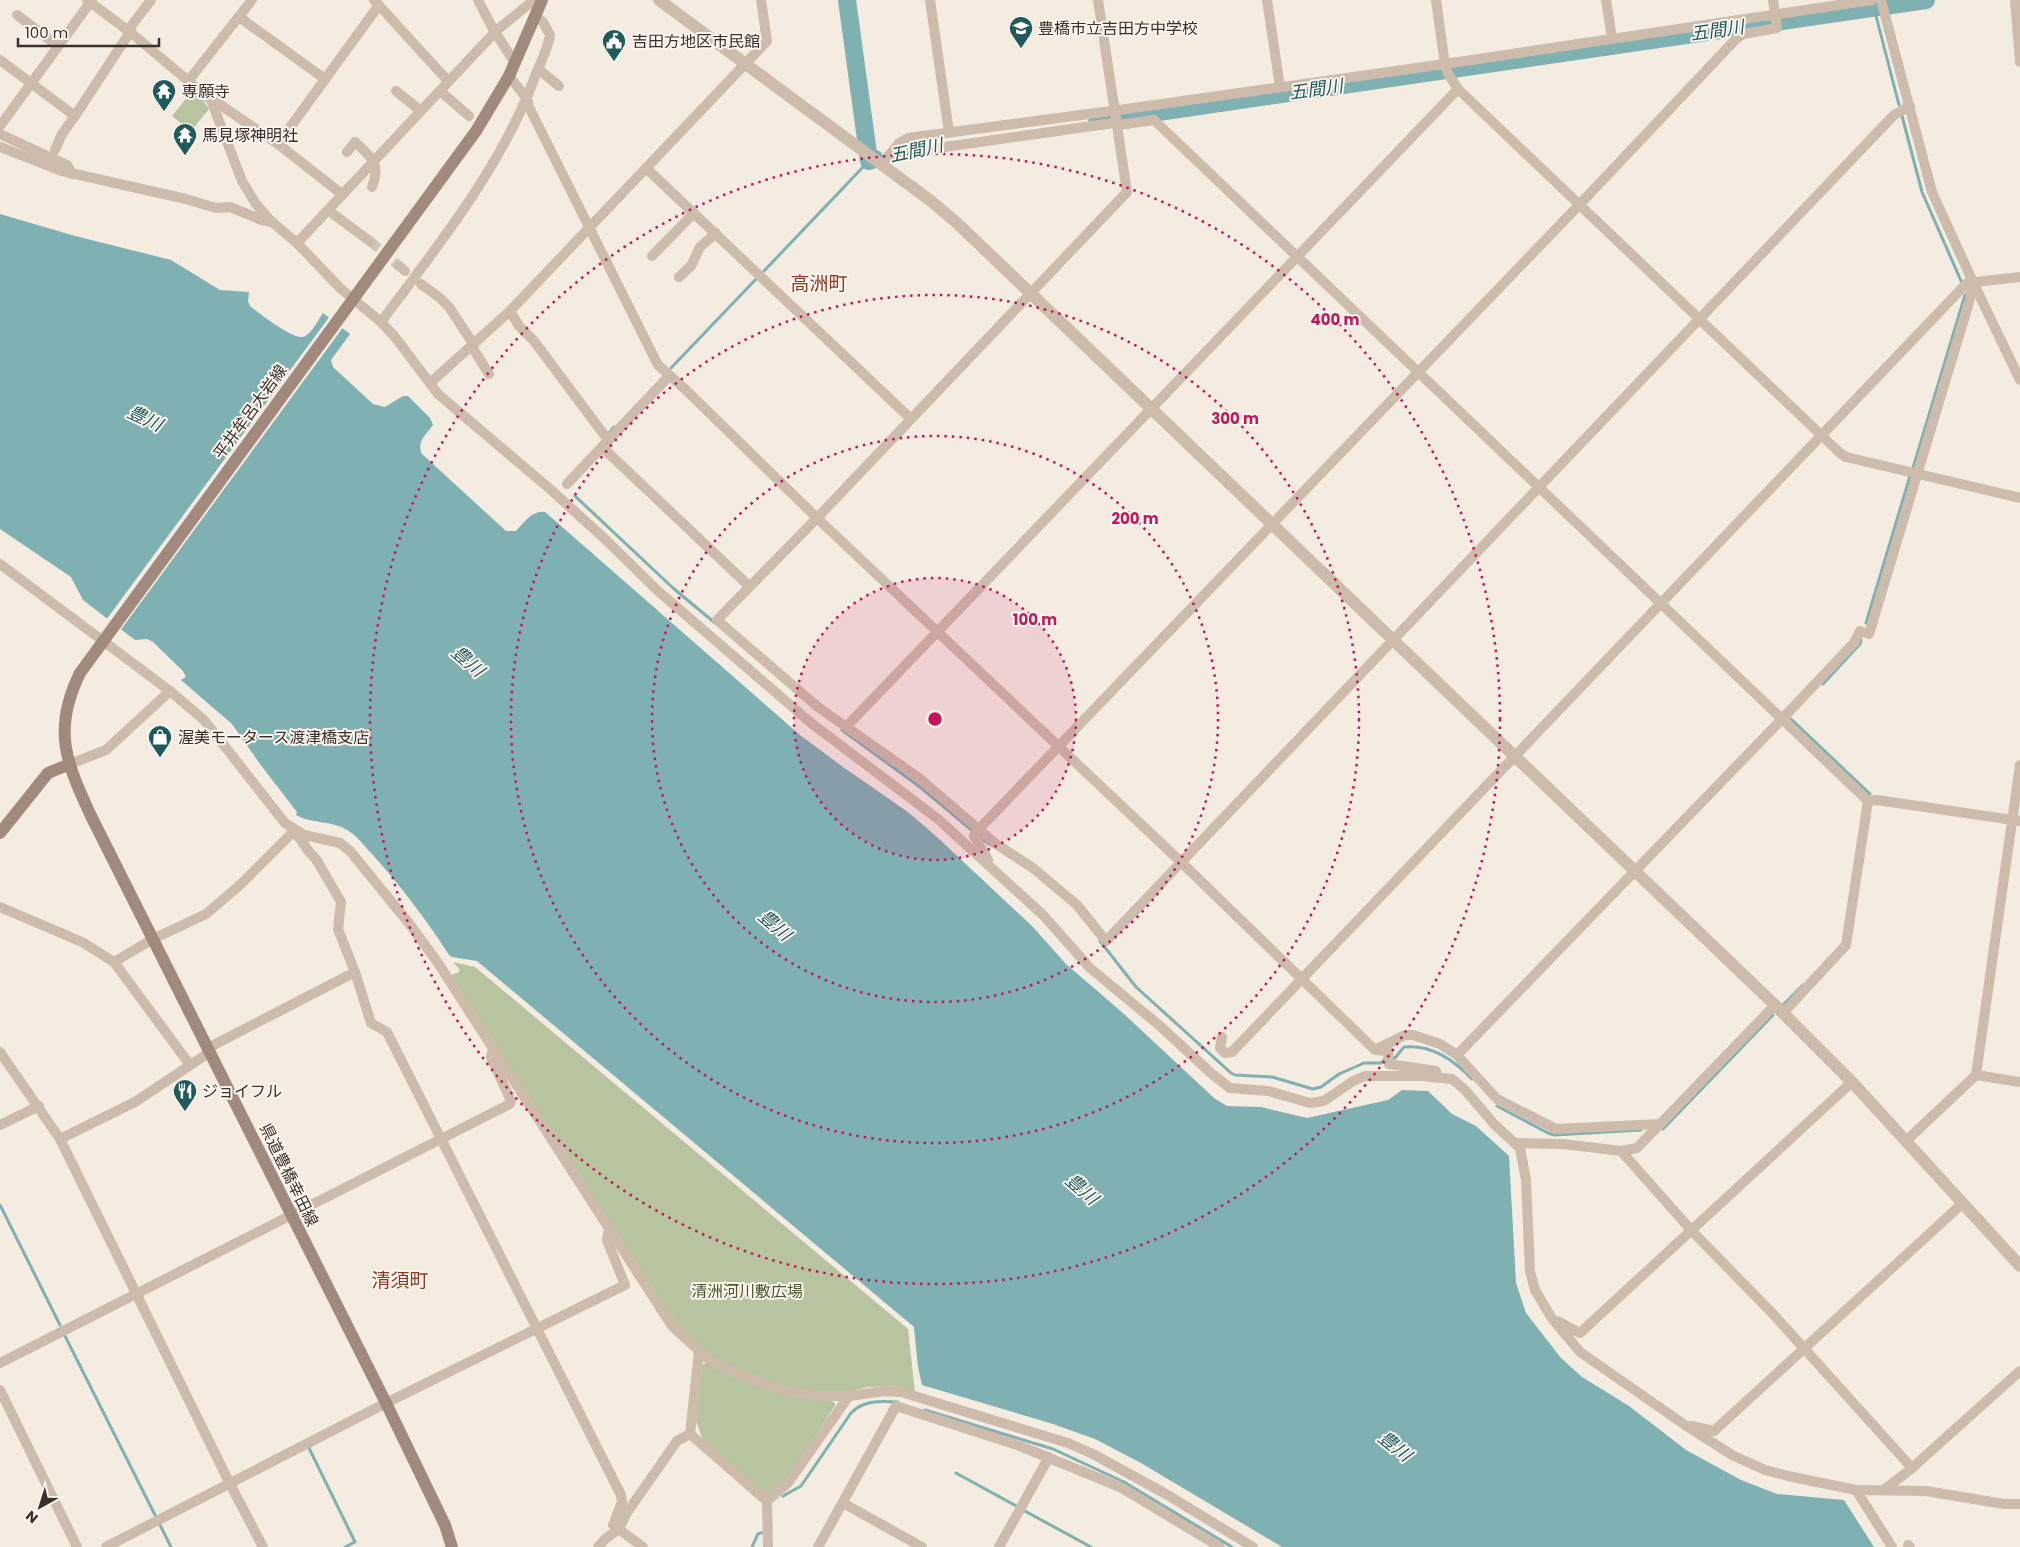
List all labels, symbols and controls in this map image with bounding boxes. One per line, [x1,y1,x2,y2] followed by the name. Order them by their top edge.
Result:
[1689,14,1747,46] water label: 五間川
[18,15,159,47] scale bar
[1008,15,1034,49] school or university icon: 豊橋市立吉田方中学校
[1038,17,1198,40] place label: 豊橋市立吉田方中学校
[25,22,68,43] text: 100 m
[601,28,627,62] public building icon: 吉田方地区市民館
[632,30,760,53] place label: 吉田方地区市民館
[1288,73,1346,105] water label: 五間川
[151,78,177,112] temple icon: 専願寺
[182,80,230,103] place label: 専願寺
[172,122,198,156] temple icon: 馬見塚神明社
[202,124,298,147] place label: 馬見塚神明社
[887,132,947,168] water label: 五間川
[790,270,848,297] district label: 高洲町
[1311,309,1360,330] text: 400 m
[208,360,292,464] street label: 平井牟呂大岩線
[123,399,168,438] water label: 豊川
[1211,408,1259,429] text: 300 m
[1111,508,1159,529] text: 200 m
[1013,609,1057,630] text: 100 m
[446,640,491,684] water label: 豊川
[926,710,944,728] centre of rings
[147,724,173,758] shop icon: 渥美モータース渡津橋支店
[178,726,369,749] place label: 渥美モータース渡津橋支店
[753,904,798,948] water label: 豊川
[172,1078,198,1112] restaurant icon: ジョイフル
[202,1080,282,1103] place label: ジョイフル
[254,1120,324,1230] street label: 県道豊橋幸田線
[1060,1168,1105,1212] water label: 豊川
[371,1267,429,1294] district label: 清須町
[691,1280,803,1303] park label: 清洲河川敷広場
[1373,1425,1418,1468] water label: 豊川
[15,1482,65,1532] north arrow
[21,1506,42,1528] text: N

